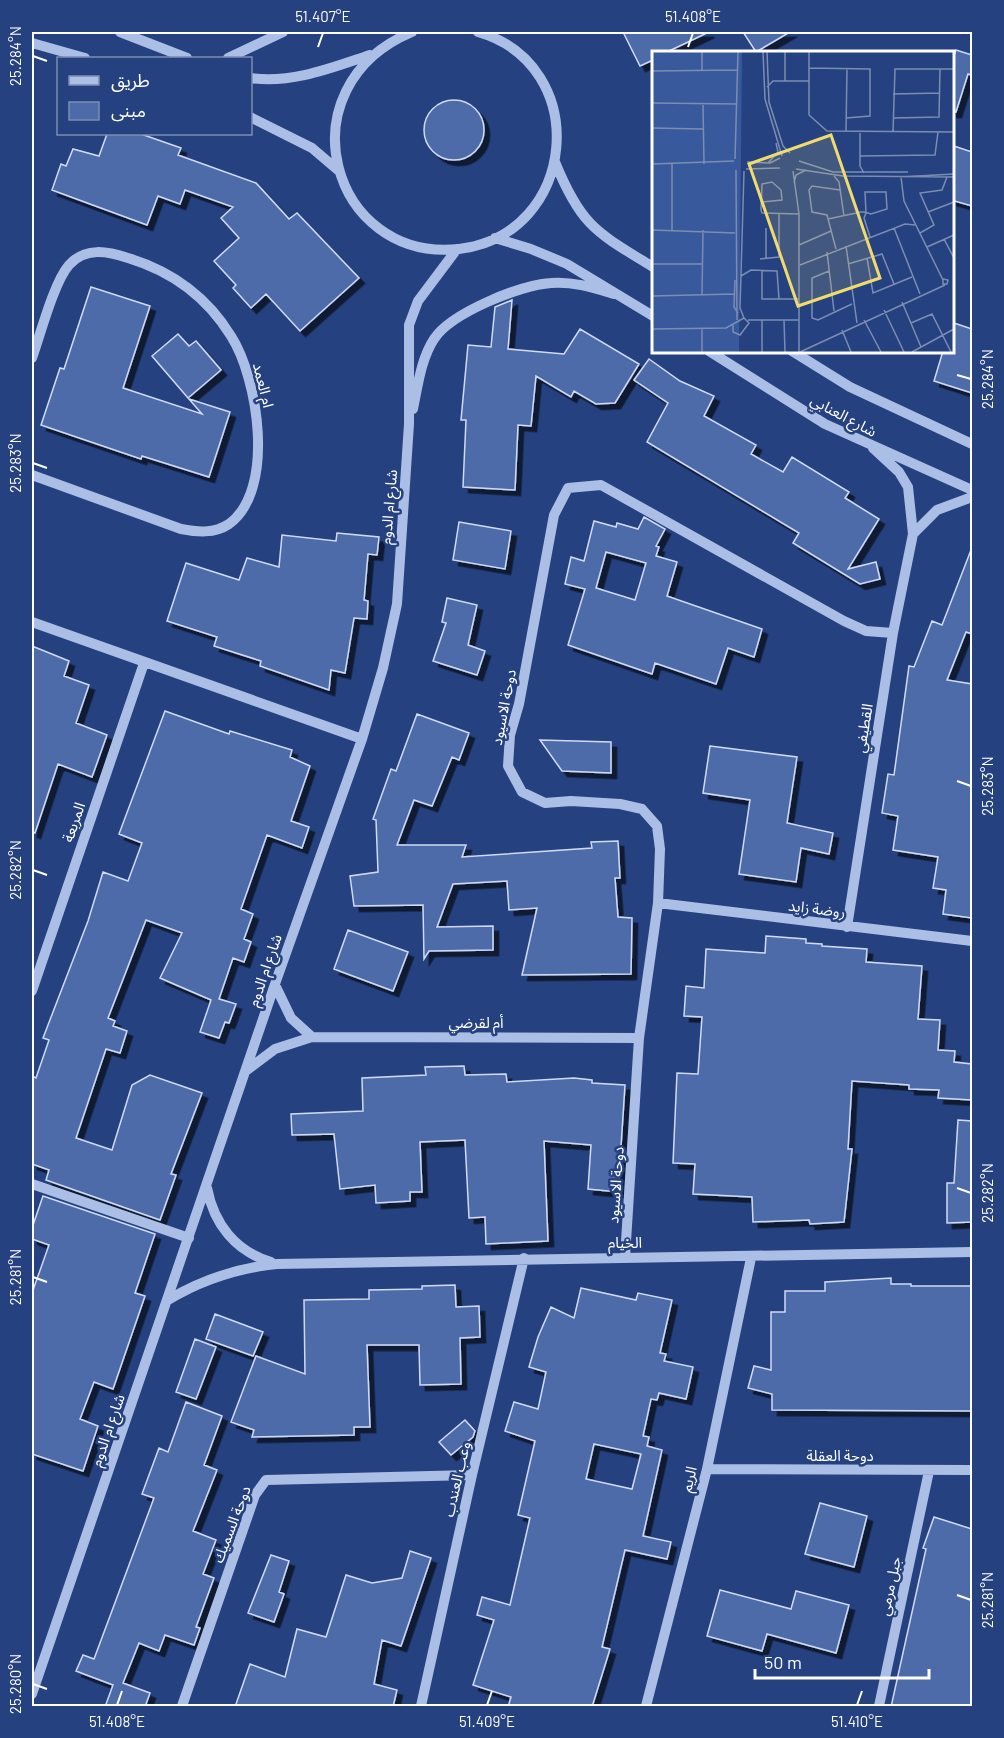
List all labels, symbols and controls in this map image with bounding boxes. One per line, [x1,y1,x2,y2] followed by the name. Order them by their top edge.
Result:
[295,7,351,25] text: 51.407°E
[665,7,721,25] text: 51.408°E
[6,26,24,86] text: 25.284°N
[652,51,953,352] inset map
[57,57,252,135] legend
[111,69,150,92] text: طريق
[111,99,146,122] text: مبنى
[978,349,996,409] text: 25.284°N
[247,361,278,410] street label: ام العمد
[806,390,880,444] street label: شارع العنابي
[6,433,24,493] text: 25.283°N
[376,468,404,546] street label: شارع ام الدوم
[487,668,520,747] street label: دوحة الاسيود
[850,702,879,754] street label: القطيفي
[978,756,996,816] text: 25.283°N
[58,800,89,845] street label: المربعة
[6,840,24,900] text: 25.282°N
[787,896,846,921] street label: روضة زايد
[243,931,289,1010] street label: شارع ام الدوم
[448,1013,504,1034] street label: أم لقرضي
[603,1146,628,1224] street label: دوحة الاسيود
[978,1163,996,1223] text: 25.282°N
[608,1233,642,1254] street label: الخيام
[6,1249,24,1305] text: 25.281°N
[86,1391,132,1470] street label: شارع ام الدوم
[439,1439,474,1519] street label: وعب العندب
[806,1446,874,1465] street label: دوحة العقلة
[676,1464,703,1494] street label: الريم
[208,1483,255,1566] street label: دوحة السميك
[874,1555,907,1618] street label: جبل مرمي
[978,1572,996,1628] text: 25.281°N
[755,1642,929,1680] scale bar
[764,1651,802,1673] text: 50 m
[6,1654,24,1714] text: 25.280°N
[89,1712,145,1730] text: 51.408°E
[459,1712,515,1730] text: 51.409°E
[831,1712,883,1730] text: 51.410°E

